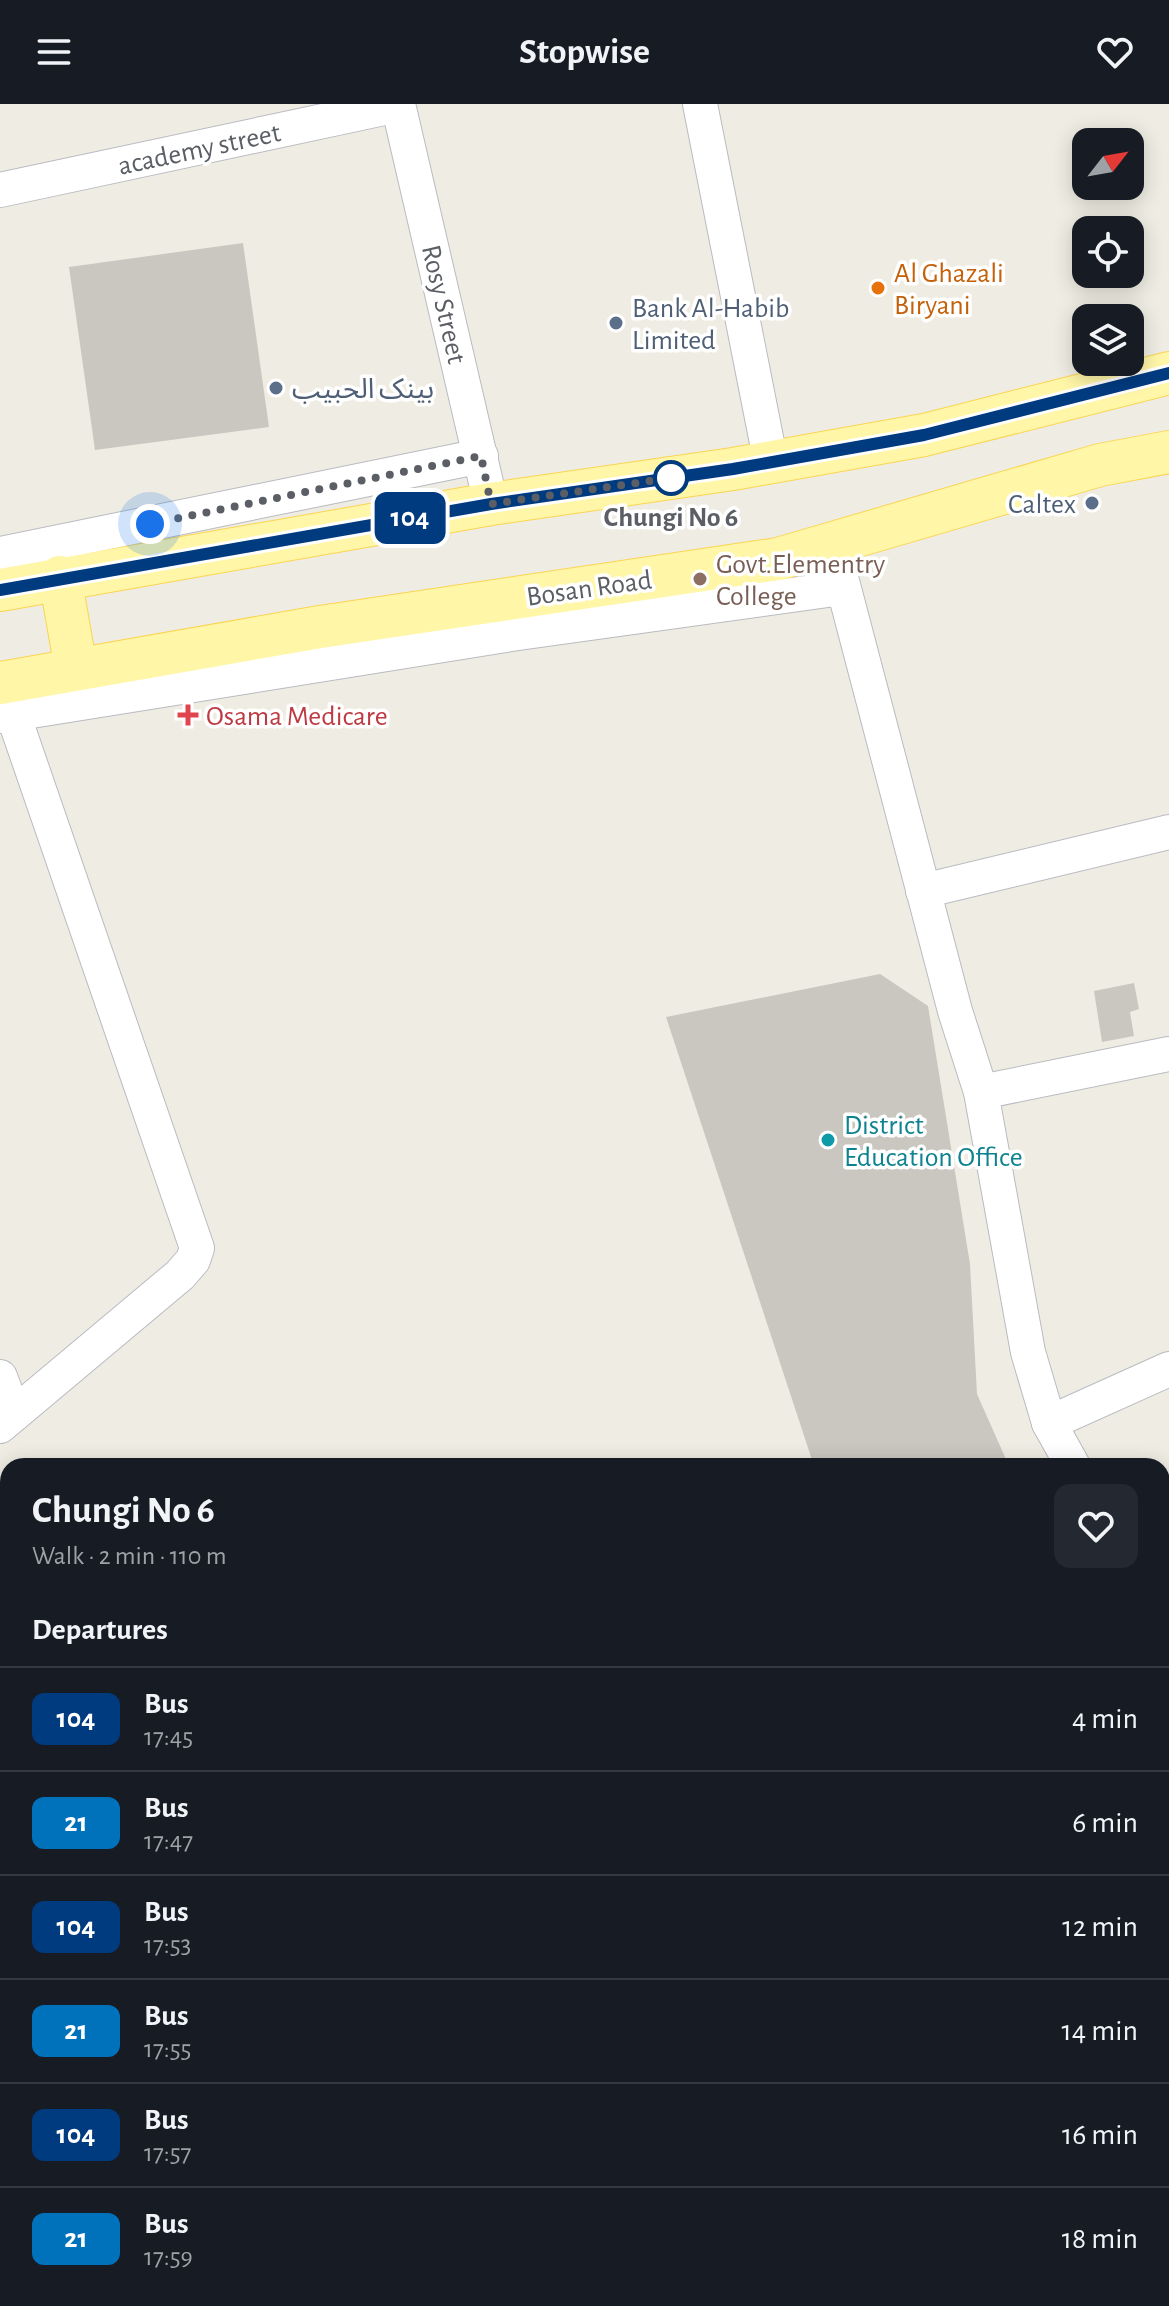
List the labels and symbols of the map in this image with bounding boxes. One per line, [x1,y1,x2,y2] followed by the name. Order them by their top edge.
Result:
[116,119,283,181] street label: academy street
[1072,128,1144,200] north arrow
[416,242,470,367] street label: Rosy Street
[894,260,1004,320] place label: Al Ghazali Biryani
[869,279,887,297] marker: Al Ghazali Biryani
[632,295,789,355] place label: Bank Al-Habib Limited
[607,314,625,332] marker: Bank Al-Habib Limited
[292,376,434,404] place label: بينک الحبيب
[267,379,285,397] marker: بينک الحبيب
[654,461,688,495] marker: Chungi No 6
[1008,491,1076,519] place label: Caltex
[364,492,456,544] line badge: 104
[1083,494,1101,512] marker: Caltex
[130,504,170,544] your location
[604,504,738,532] place label: Chungi No 6
[716,551,885,611] place label: Govt.Elementry College
[525,566,654,612] street label: Bosan Road
[691,570,709,588] marker: Govt.Elementry College
[206,703,388,731] place label: Osama Medicare
[177,704,199,726] marker: Osama Medicare
[844,1112,1023,1172] place label: District Education Office
[819,1131,837,1149] marker: District Education Office

